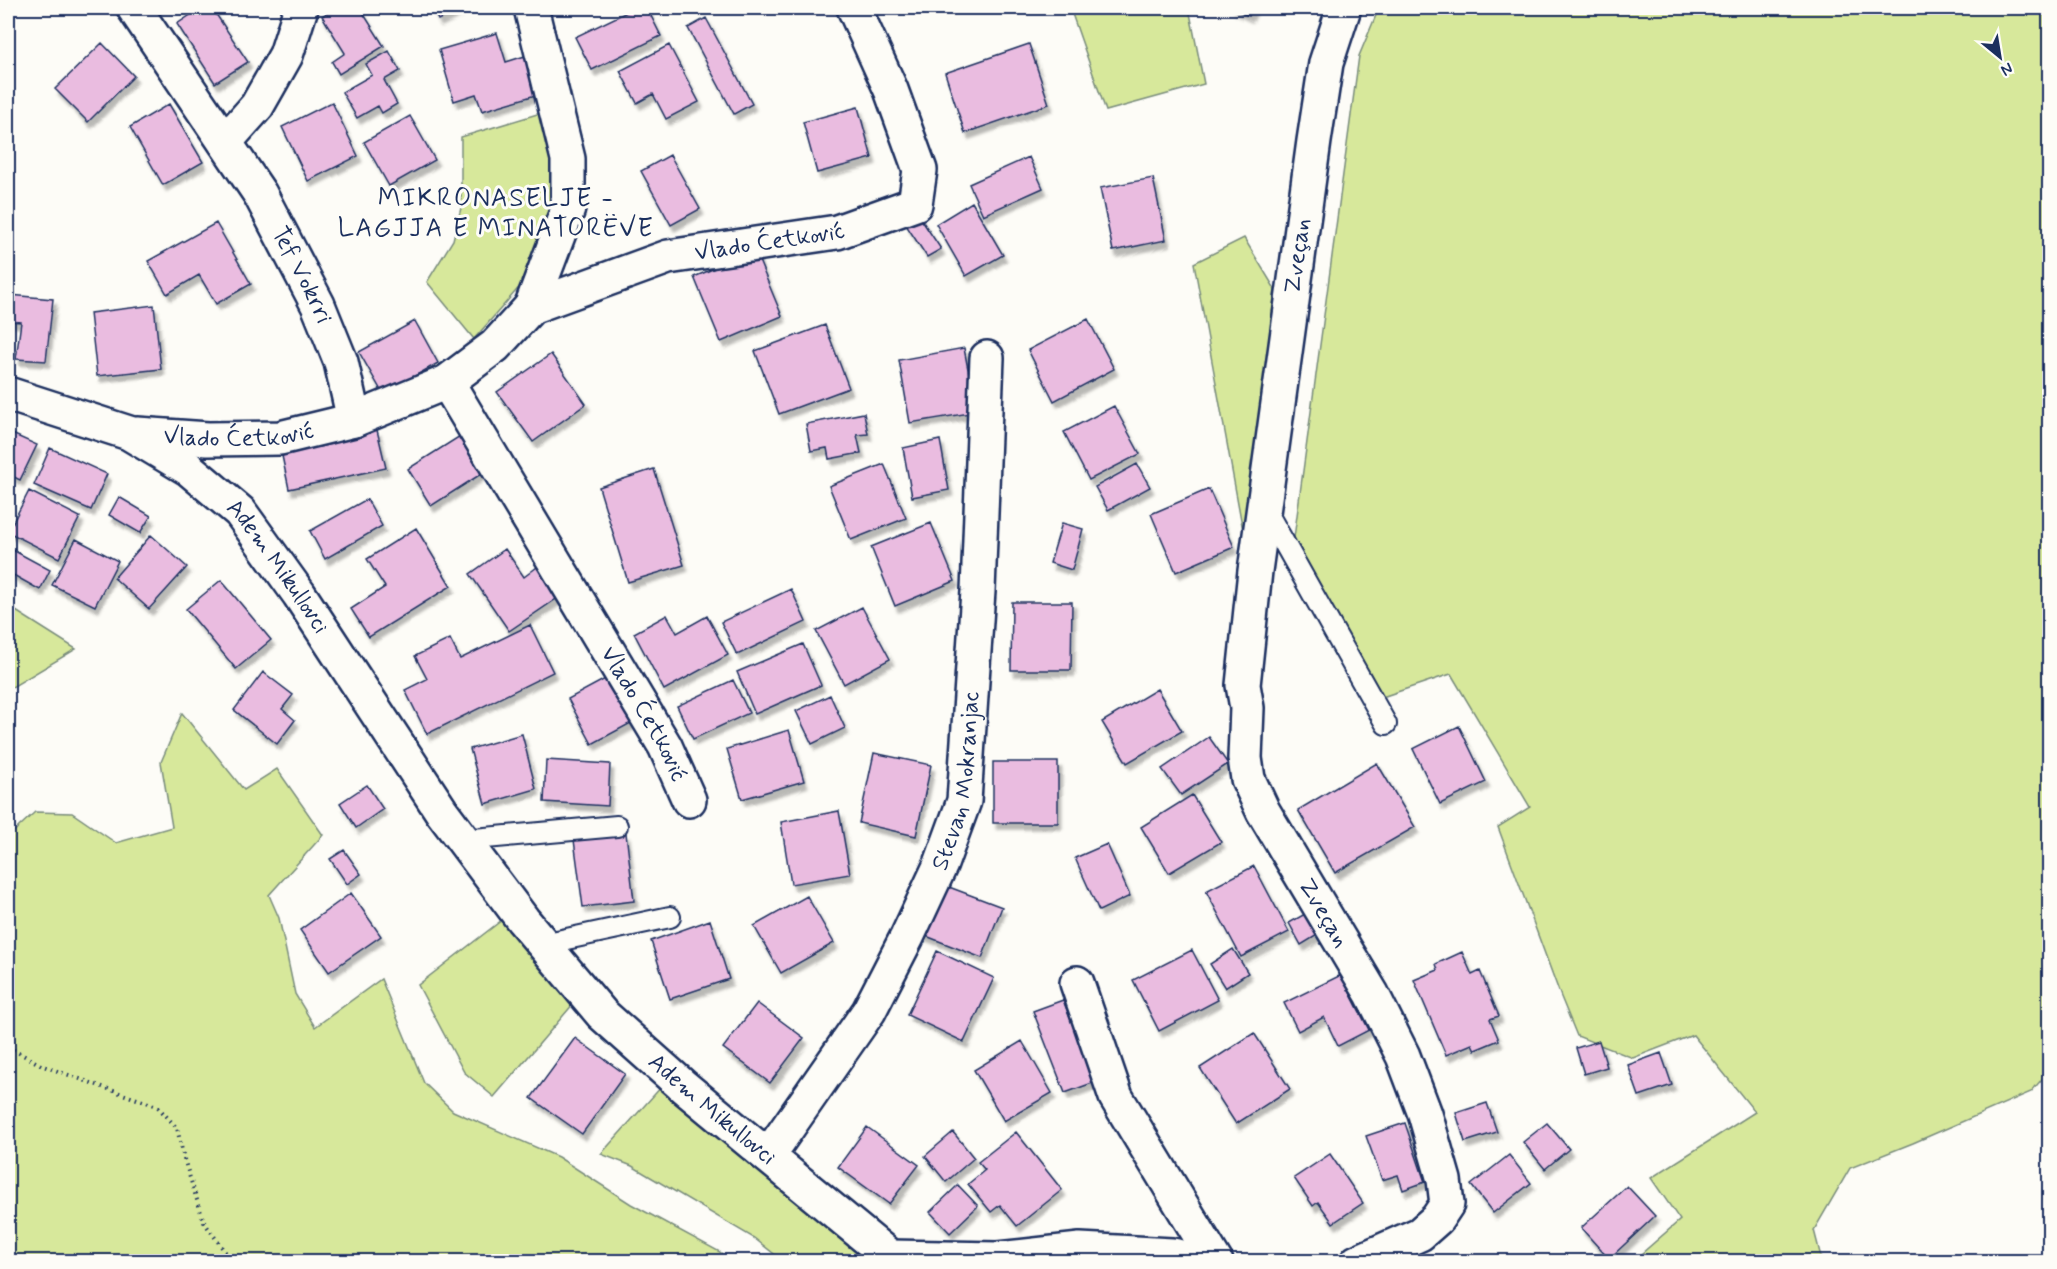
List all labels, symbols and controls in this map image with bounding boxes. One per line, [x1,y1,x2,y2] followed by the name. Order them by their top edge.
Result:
[1970,27,2030,87] north arrow
[1997,57,2017,80] text: N
[338,182,654,246] district label: MIKRONASELJE - LAGJJA E MINATORËVE
[692,215,849,268] street label: Vlado Ćetković
[1277,216,1319,296] street label: Zveçan
[264,221,339,328] street label: Tef Vokrri
[162,415,317,455] street label: Vlado Ćetković
[220,492,336,640] street label: Adem Mikullovci
[593,641,694,786] street label: Vlado Ćetković
[924,690,987,875] street label: Stevan Mokranjac
[1291,872,1356,953] street label: Zveçan
[641,1047,783,1172] street label: Adem Mikullovci

